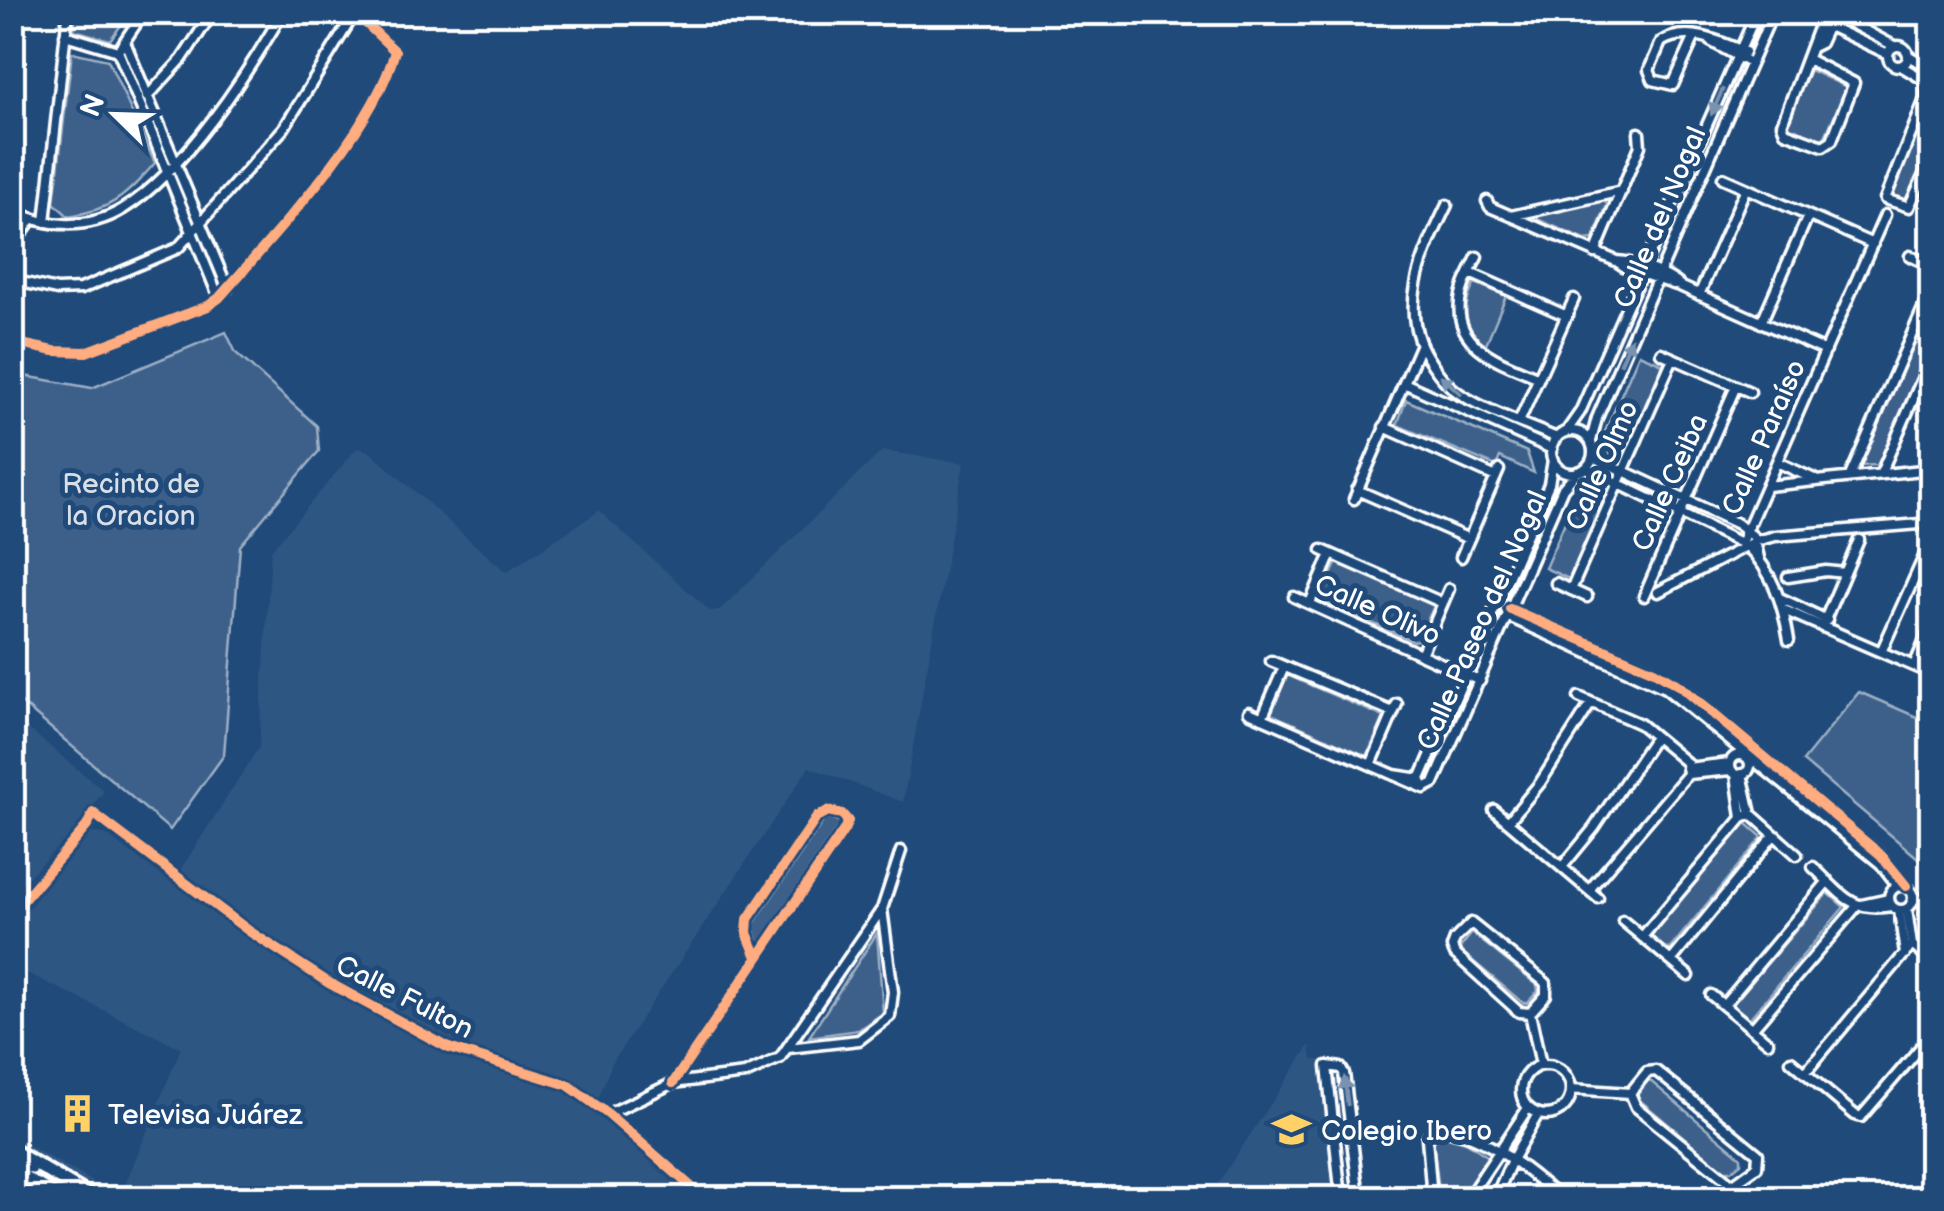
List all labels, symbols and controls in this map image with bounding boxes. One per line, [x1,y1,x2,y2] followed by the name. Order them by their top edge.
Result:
[65,65,165,165] north arrow
[1709,87,1725,117] one-way arrow
[74,90,113,122] text: N
[1607,122,1713,313] street label: Calle del Nogal
[1618,336,1634,365] one-way arrow
[1715,355,1813,520] street label: Calle Paraíso
[1439,374,1463,397] one-way arrow
[1559,395,1646,536] street label: Calle Olmo
[1625,409,1715,556] street label: Calle Ceiba
[62,468,200,533] park label: Recinto de la Oracion
[1410,486,1554,755] street label: Calle Paseo del Nogal
[1309,568,1445,653] street label: Calle Olivo
[330,949,479,1046] street label: Calle Fulton
[1338,1075,1354,1107] one-way arrow
[57,1093,99,1135] building icon: Televisa Juárez
[108,1099,303,1132] place label: Televisa Juárez
[1270,1109,1312,1151] school or university icon: Colegio Ibero
[1321,1115,1492,1148] place label: Colegio Ibero

